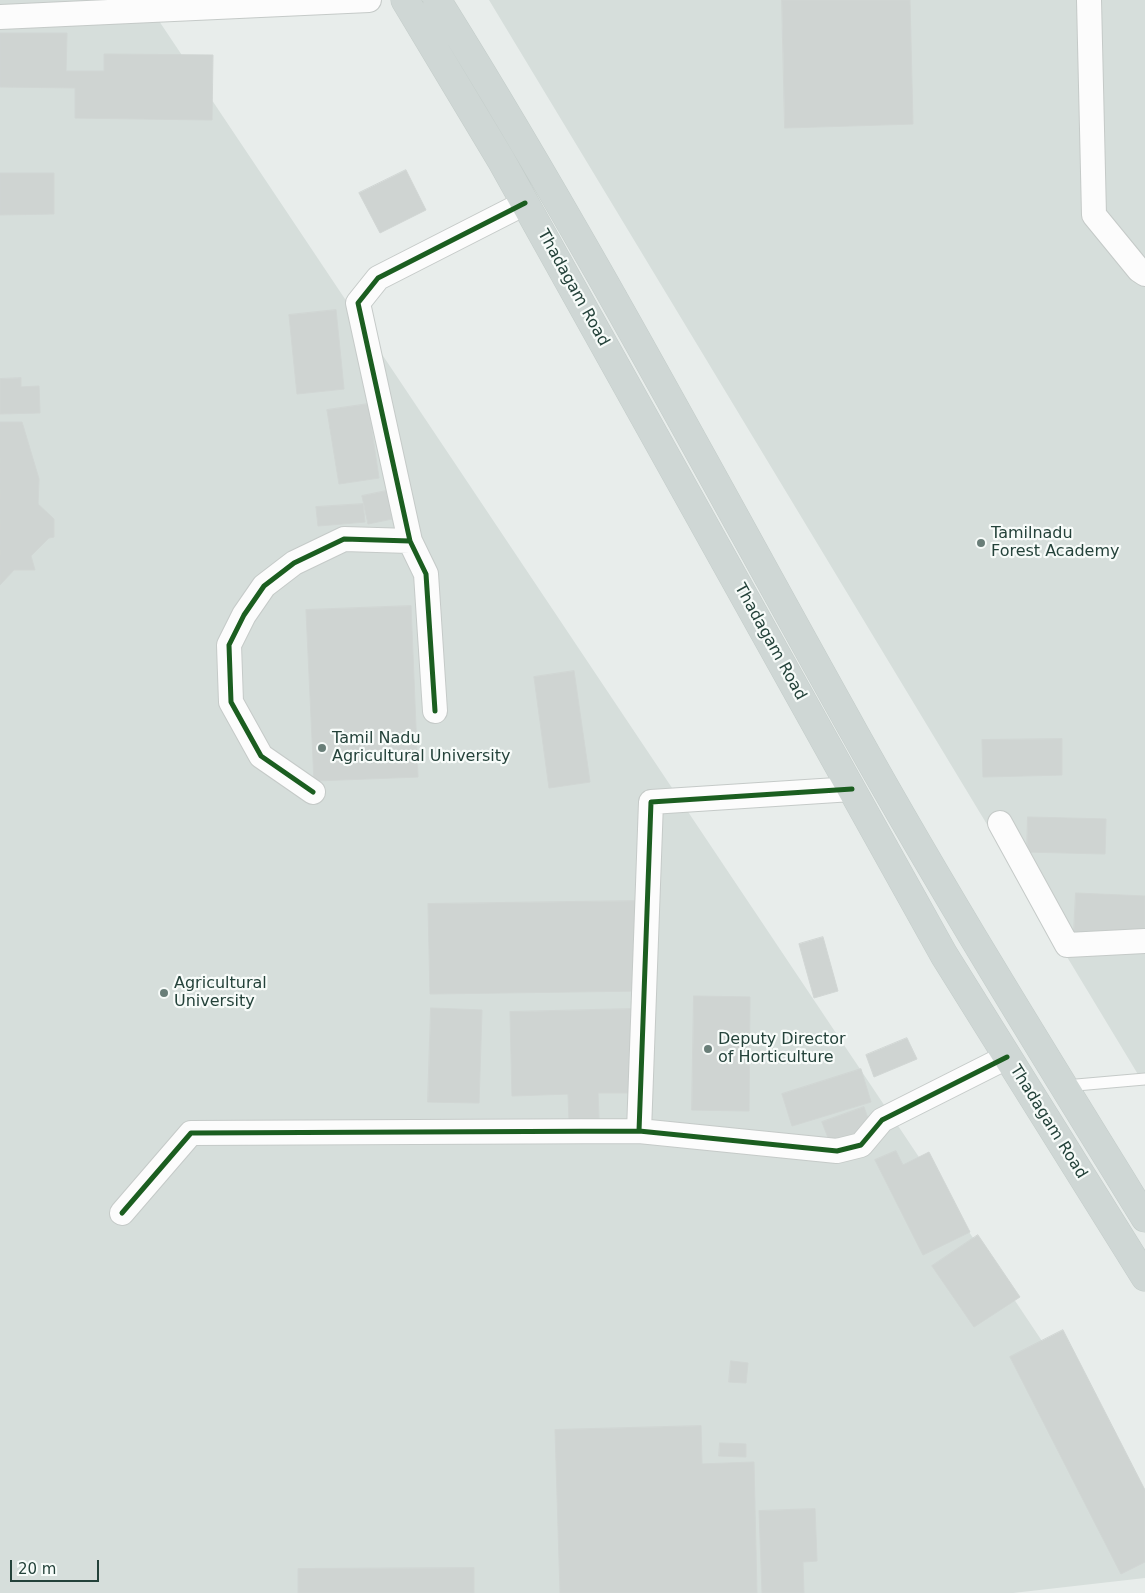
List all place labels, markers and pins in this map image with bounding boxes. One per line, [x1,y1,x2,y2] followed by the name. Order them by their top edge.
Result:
[991,524,1120,562] place label: Tamilnadu Forest Academy
[975,537,987,549] marker: Tamilnadu Forest Academy
[332,729,511,767] place label: Tamil Nadu Agricultural University
[316,742,328,754] marker: Tamil Nadu Agricultural University
[174,974,267,1012] place label: Agricultural University
[158,987,170,999] marker: Agricultural University
[718,1030,846,1068] place label: Deputy Director of Horticulture
[702,1043,714,1055] marker: Deputy Director of Horticulture

